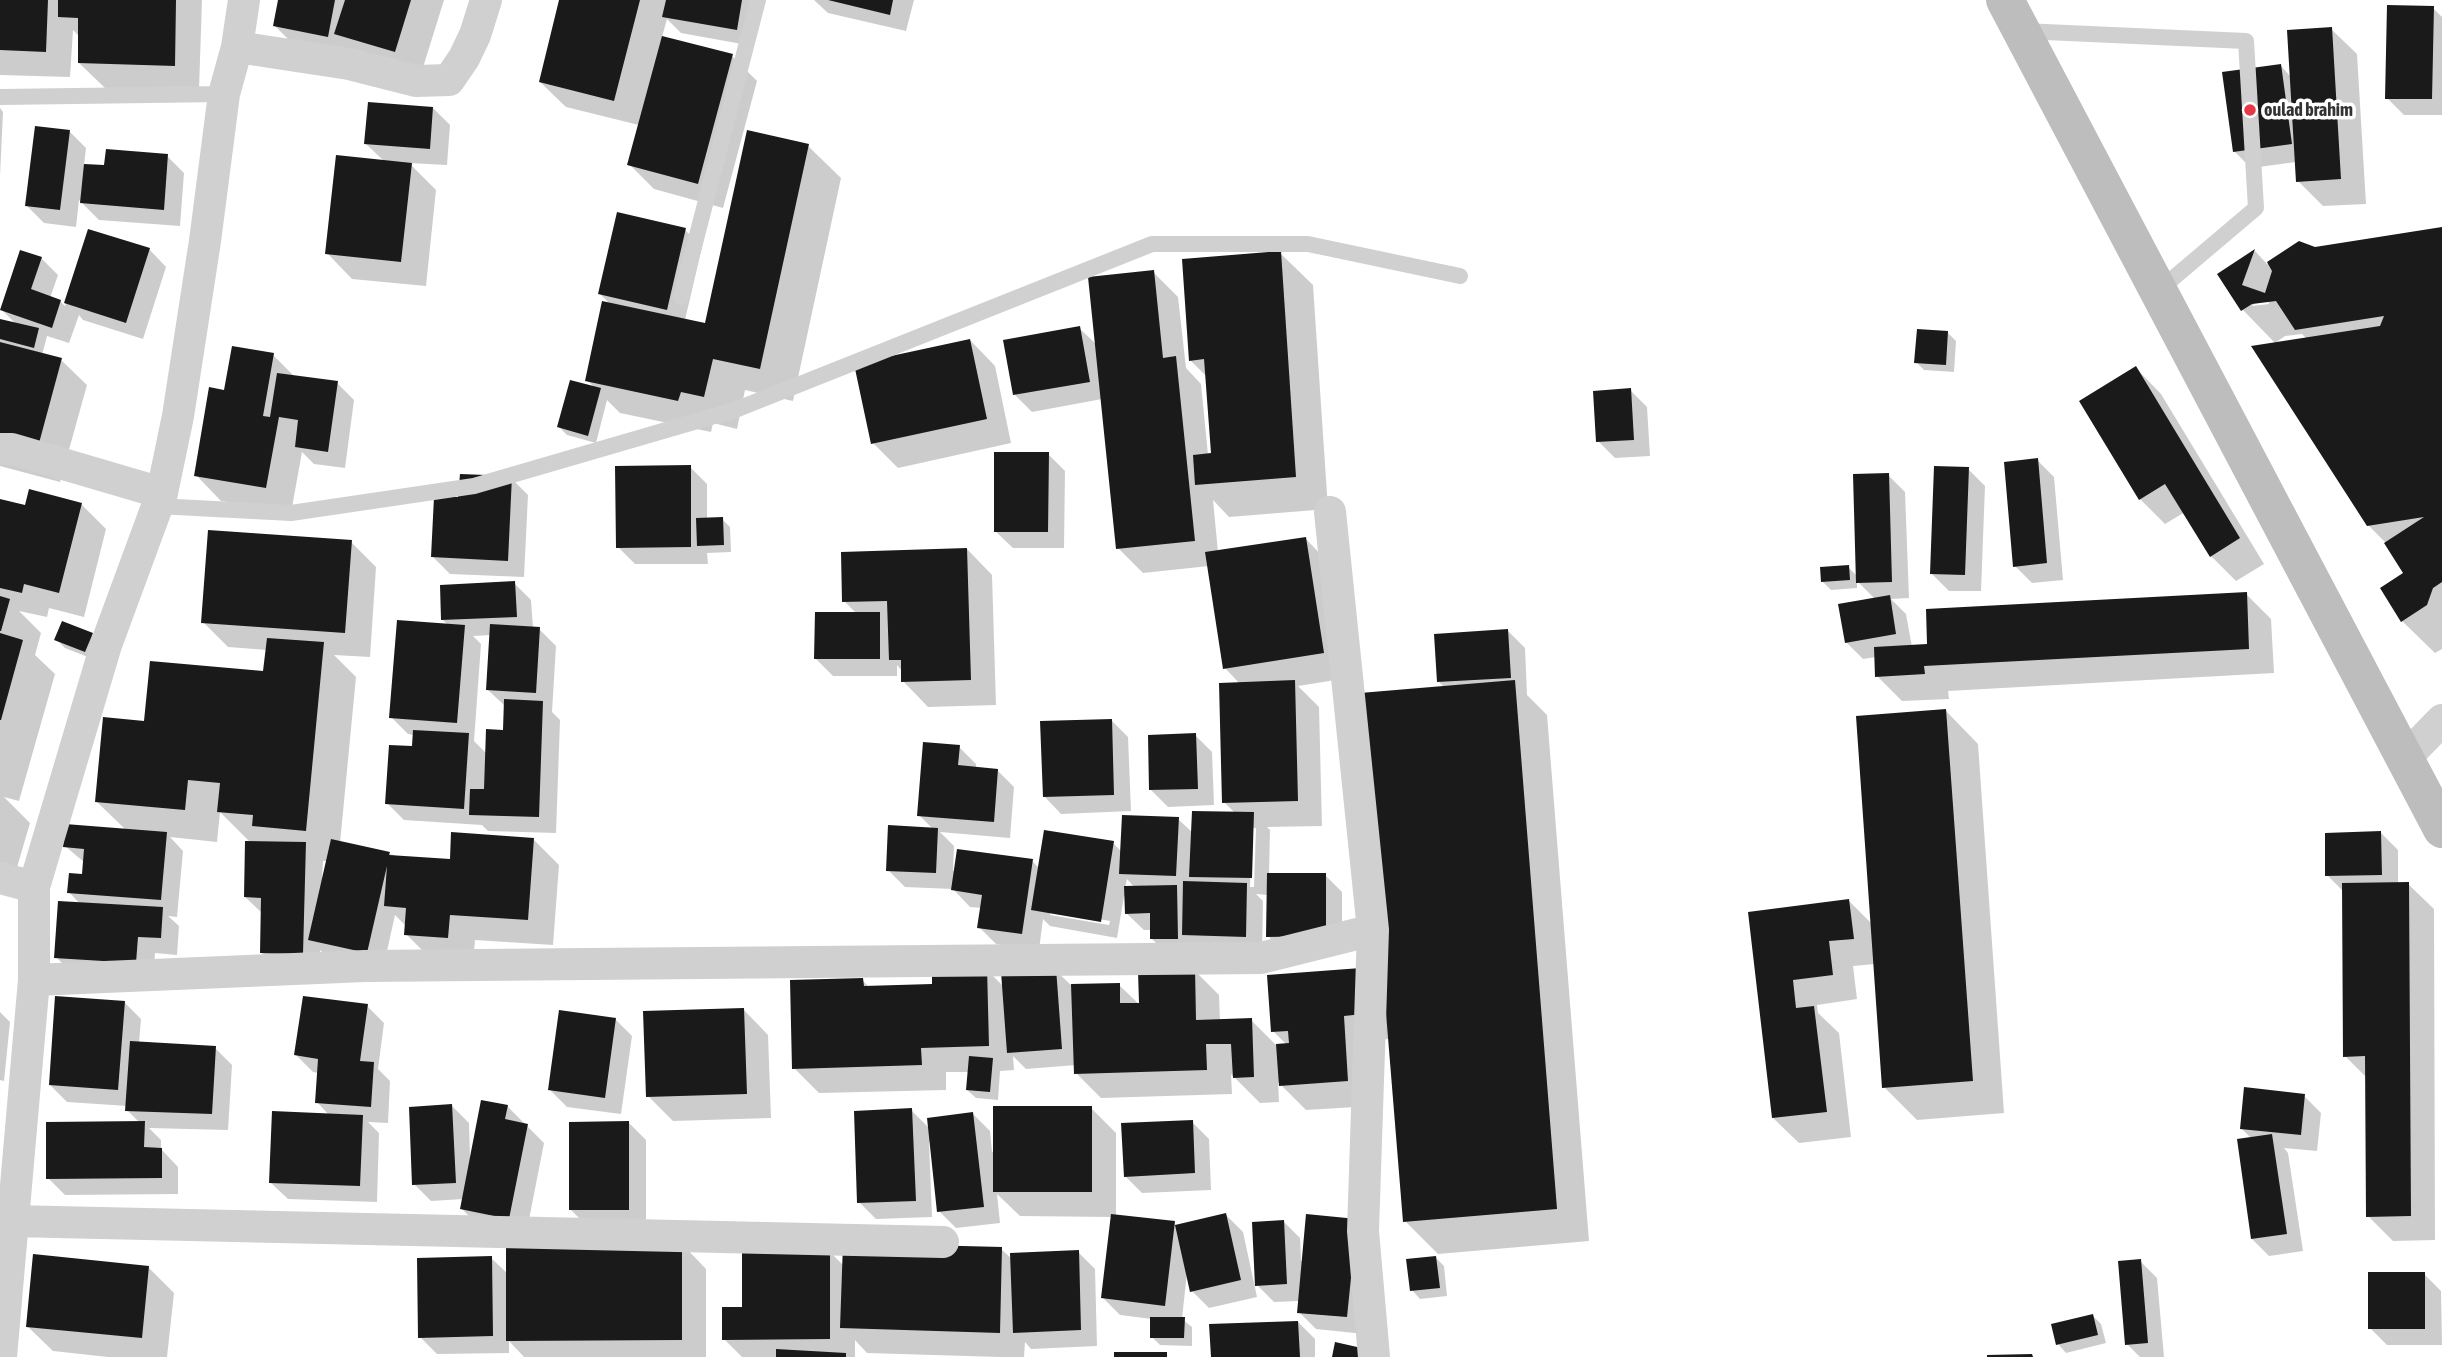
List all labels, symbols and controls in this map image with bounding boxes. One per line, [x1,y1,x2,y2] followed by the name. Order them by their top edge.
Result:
[2264,99,2353,121] place label: oulad brahim
[2242,102,2258,118] marker: oulad brahim

